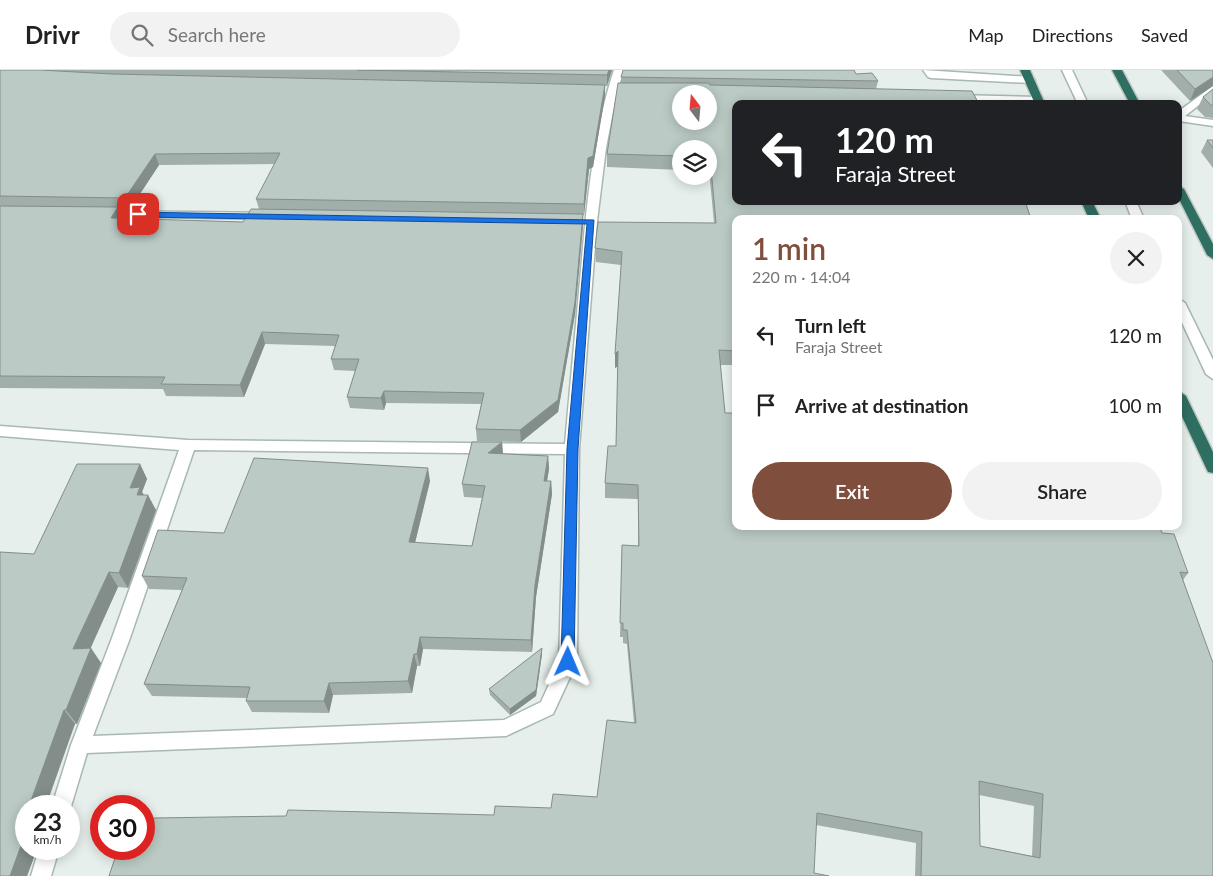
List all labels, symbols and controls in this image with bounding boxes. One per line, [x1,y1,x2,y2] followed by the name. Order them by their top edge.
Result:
[110,12,460,57] search box
[25,20,80,49] text: Drivr
[128,21,156,49] icon: search
[168,23,266,46] text: Search here
[968,24,1004,46] text: Map
[1032,24,1113,46] text: Directions
[1141,24,1188,46] text: Saved
[672,85,718,130] north arrow
[672,85,717,185] map controls
[835,118,934,160] text: 120 m
[752,120,817,185] icon: left
[672,140,717,185] button: layers
[835,160,955,187] text: Faraja Street
[117,193,159,235] pin
[124,200,152,228] icon: arrive
[752,230,826,266] text: 1 min
[1110,232,1162,284] button: close
[752,267,851,286] text: 220 m · 14:04
[795,314,866,337] text: Turn left
[752,321,780,349] icon: left
[1108,324,1162,347] text: 120 m
[795,337,883,356] text: Faraja Street
[752,391,780,419] icon: arrive
[795,394,968,417] text: Arrive at destination
[1108,394,1162,417] text: 100 m
[752,462,952,520] button: Exit
[962,462,1162,520] button: Share
[541,635,593,687] position arrow
[90,795,155,860] speed limit sign: 30
[33,806,62,836] text: 23
[33,832,62,847] text: km/h

